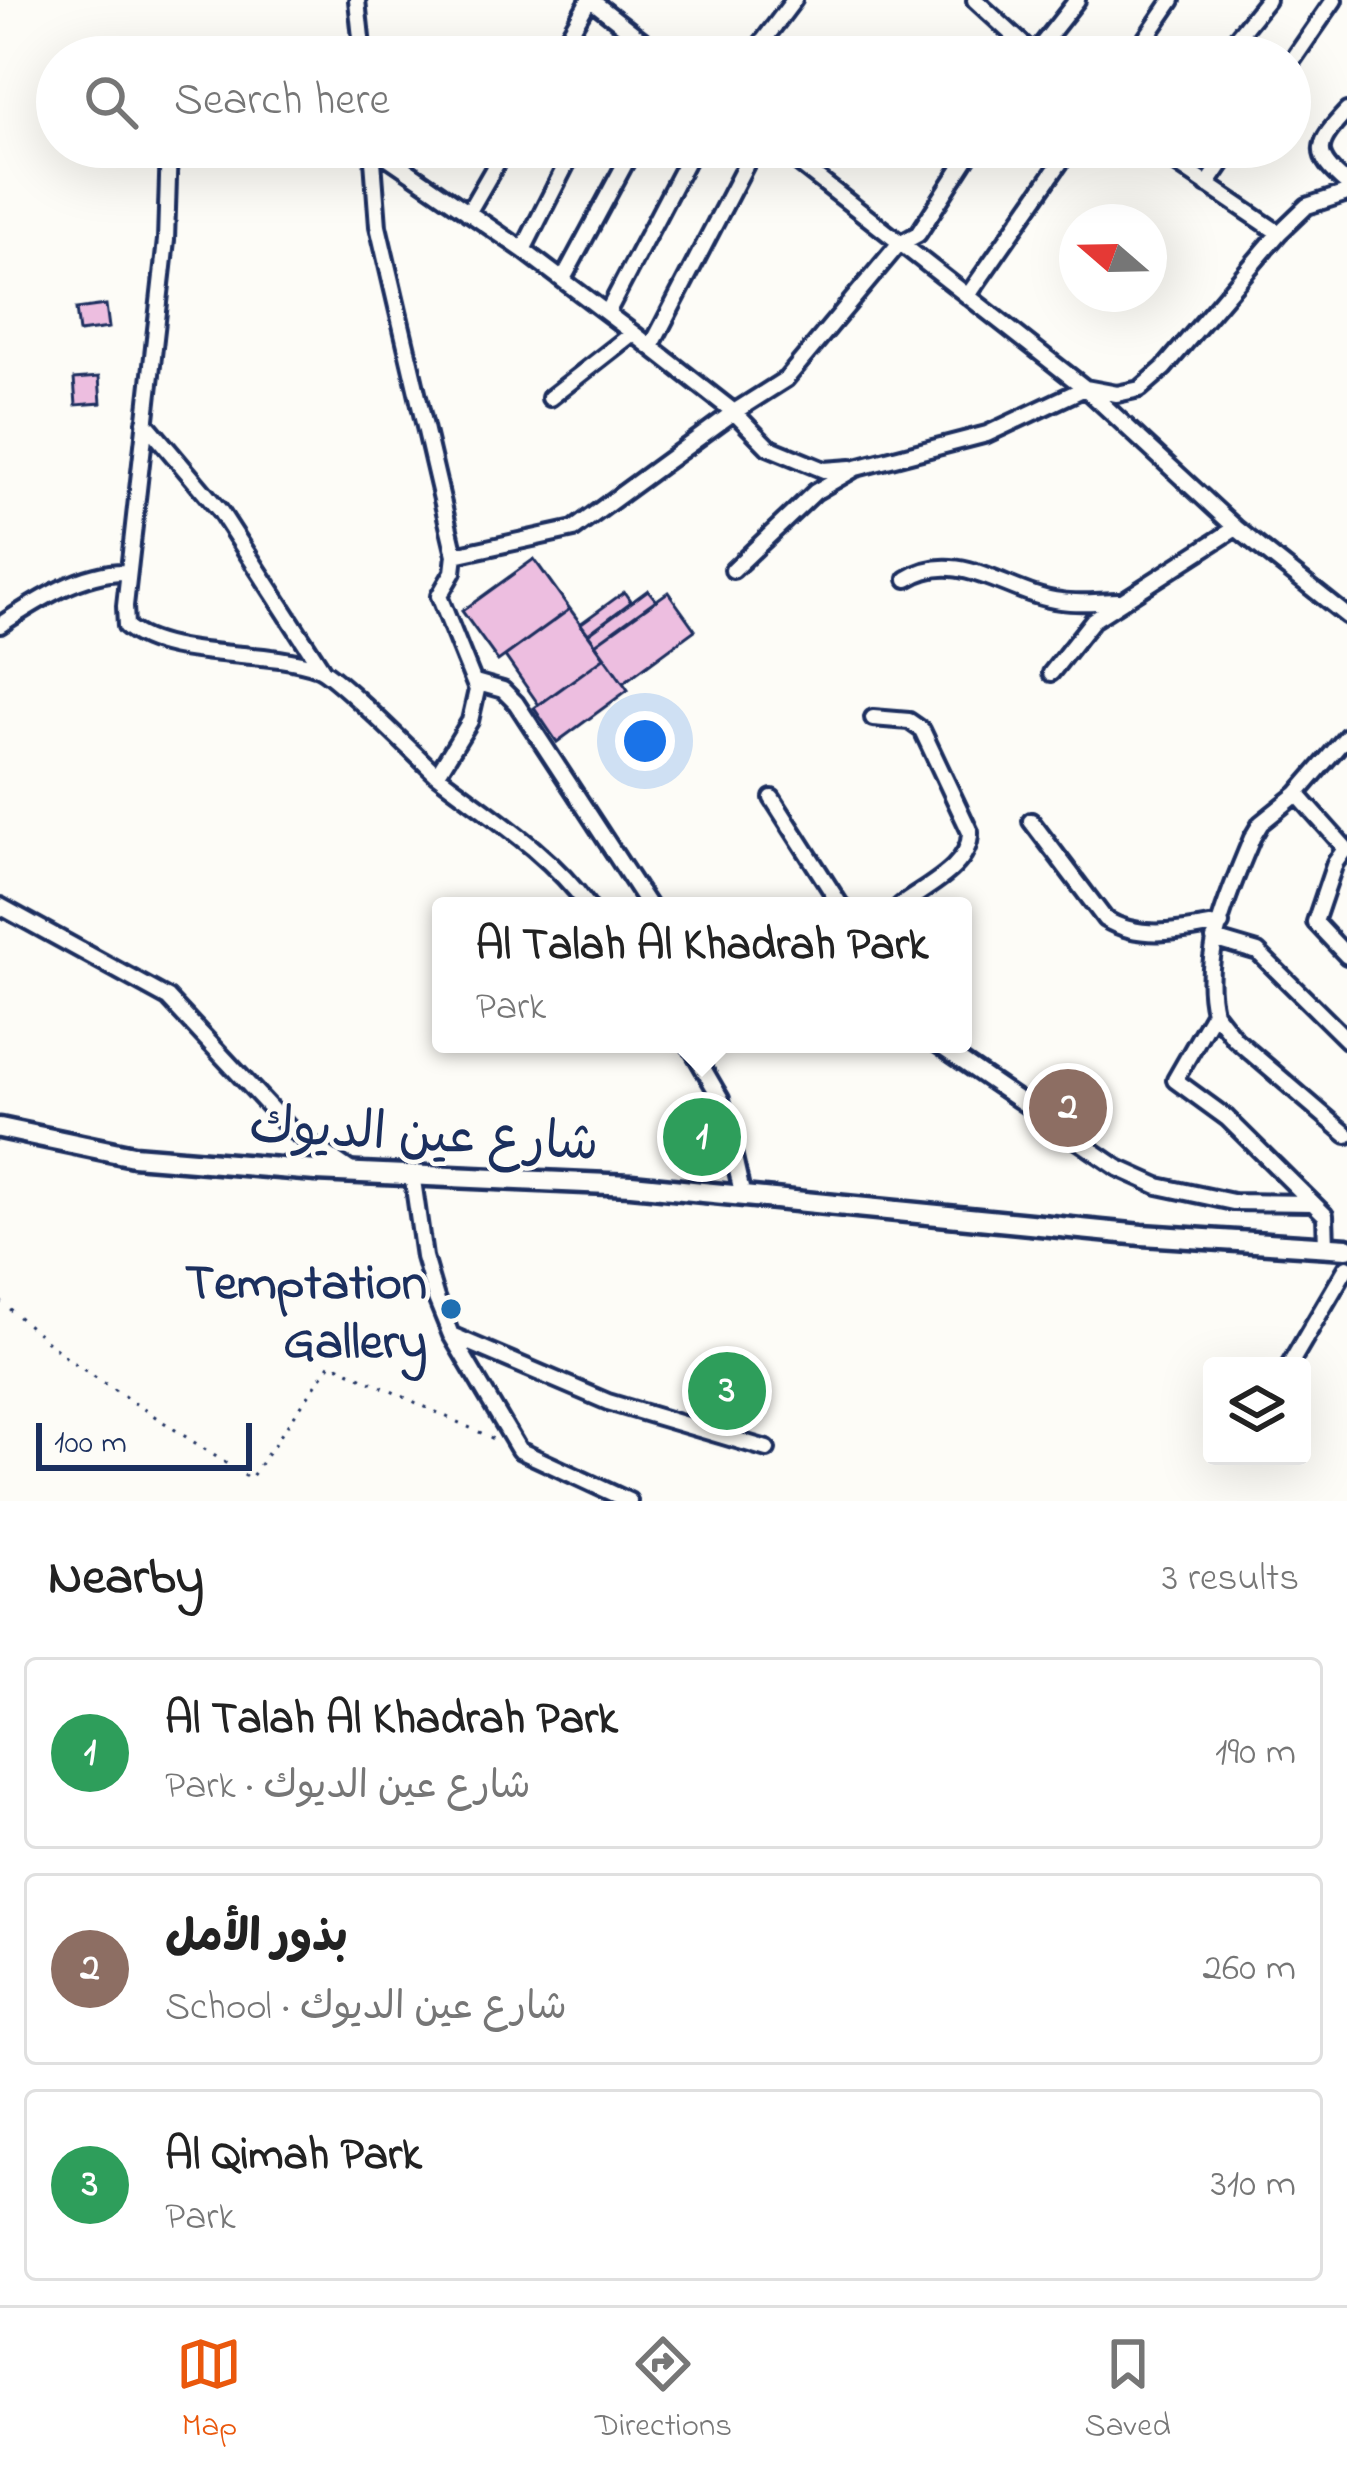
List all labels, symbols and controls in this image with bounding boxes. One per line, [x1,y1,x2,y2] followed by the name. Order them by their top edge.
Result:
[36,36,1311,168] search box
[78,69,144,135] icon: search
[174,69,390,135] text: Search here
[1059,204,1167,312] north arrow
[615,711,675,771] your location
[432,897,972,1053] popup
[476,914,928,980] text: Al Talah Al Khadrah Park
[476,980,546,1037] text: Park
[1029,1063,1107,1153] pin: 2
[247,1091,600,1184] street label: شارع عين الديوك
[663,1092,741,1182] pin: 1
[185,1248,427,1382] place label: Temptation Gallery
[438,1296,464,1322] marker: Temptation Gallery
[688,1346,766,1436] pin: 3
[1203,1357,1311,1465] map controls
[1203,1357,1311,1465] button: layers
[36,1417,252,1470] scale bar
[54,1420,127,1468] text: 100 m
[48,1542,204,1617] text: Nearby
[1162,1551,1299,1608] text: 3 results
[165,1688,618,1754] text: Al Talah Al Khadrah Park
[84,1725,96,1782] text: 1
[1215,1725,1296,1782] text: 190 m
[165,1759,531,1816] text: Park · شارع عين الديوك
[165,1906,348,1972] text: بذور الأمل
[80,1941,100,1998] text: 2
[1203,1941,1296,1998] text: 260 m
[165,1980,567,2037] text: School · شارع عين الديوك
[165,2124,422,2190] text: Al Qimah Park
[82,2157,98,2214] text: 3
[1211,2157,1296,2214] text: 310 m
[165,2190,235,2247] text: Park
[176,2331,242,2451] tab: Map
[595,2331,732,2451] tab: Directions
[1085,2331,1171,2451] tab: Saved

